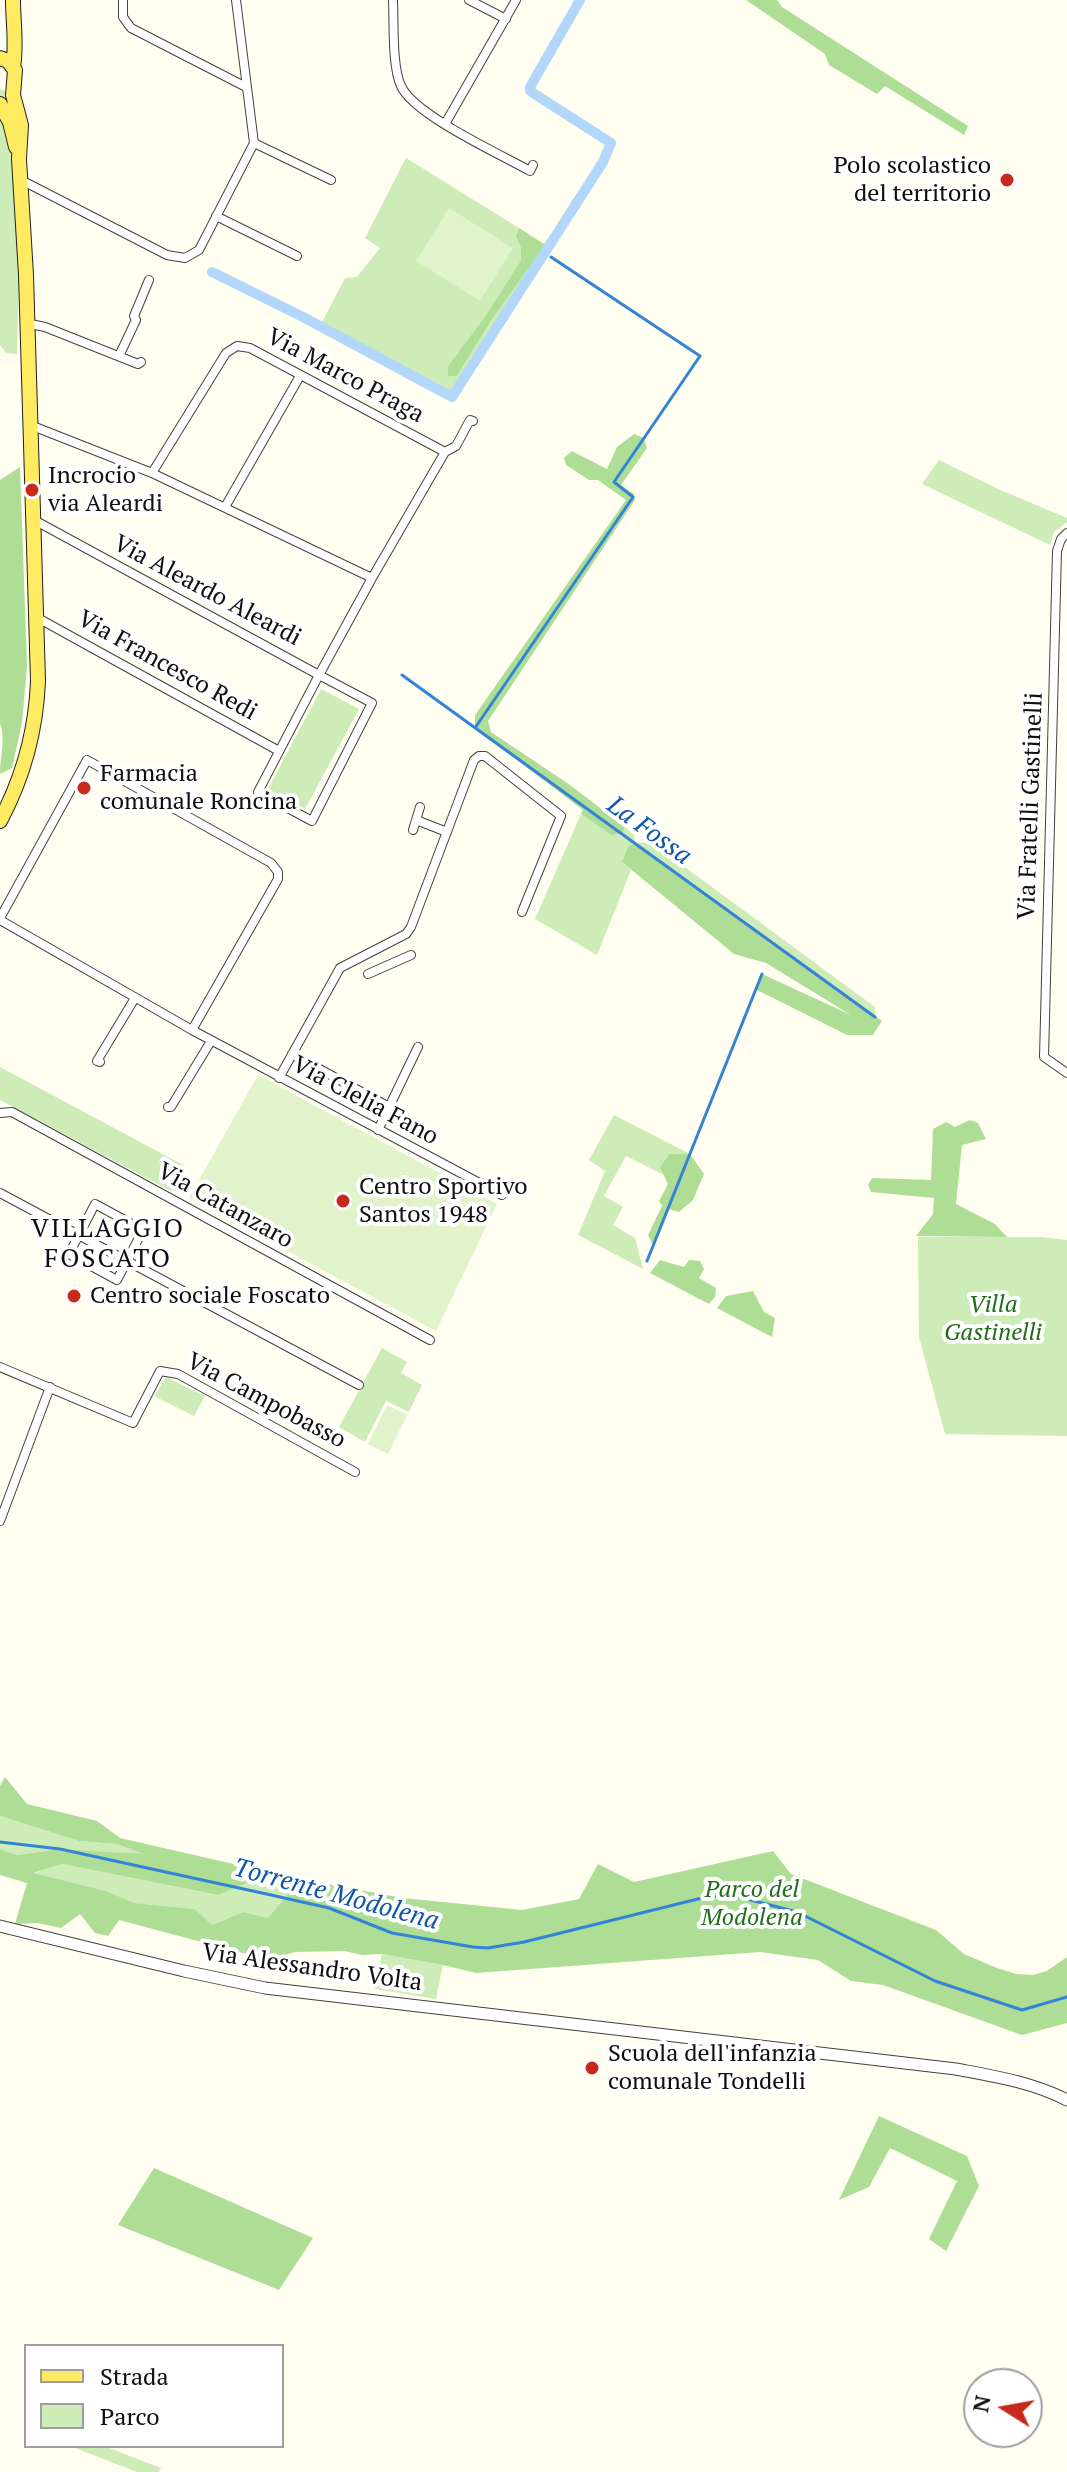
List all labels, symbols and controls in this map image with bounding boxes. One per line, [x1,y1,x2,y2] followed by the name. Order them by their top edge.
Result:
[834,152,991,208] place label: Polo scolastico del territorio
[998,171,1016,189] marker: Polo scolastico del territorio
[261,322,429,430] street label: Via Marco Praga
[48,462,163,518] place label: Incrocio via Aleardi
[23,481,41,499] marker: Incrocio via Aleardi
[108,529,306,653] street label: Via Aleardo Aleardi
[72,605,262,727] street label: Via Francesco Redi
[1013,692,1049,920] street label: Via Fratelli Gastinelli
[100,760,297,816] place label: Farmacia comunale Roncina
[75,779,93,797] marker: Farmacia comunale Roncina
[601,790,697,872] water label: La Fossa
[287,1050,443,1152] street label: Via Clelia Fano
[152,1157,298,1255] street label: Via Catanzaro
[359,1173,528,1229] place label: Centro Sportivo Santos 1948
[334,1192,352,1210] marker: Centro Sportivo Santos 1948
[31,1214,185,1276] district label: VILLAGGIO FOSCATO
[90,1282,330,1310] place label: Centro sociale Foscato
[65,1287,83,1305] marker: Centro sociale Foscato
[944,1291,1042,1347] park label: Villa Gastinelli
[182,1347,350,1455] street label: Via Campobasso
[230,1853,442,1937] water label: Torrente Modolena
[701,1876,803,1932] park label: Parco del Modolena
[200,1938,424,1998] street label: Via Alessandro Volta
[608,2040,817,2096] place label: Scuola dell'infanzia comunale Tondelli
[583,2059,601,2077] marker: Scuola dell'infanzia comunale Tondelli
[24,2344,284,2448] legend
[100,2360,169,2392] text: Strada
[963,2368,1043,2448] north arrow
[965,2393,997,2415] text: N
[100,2400,160,2432] text: Parco

